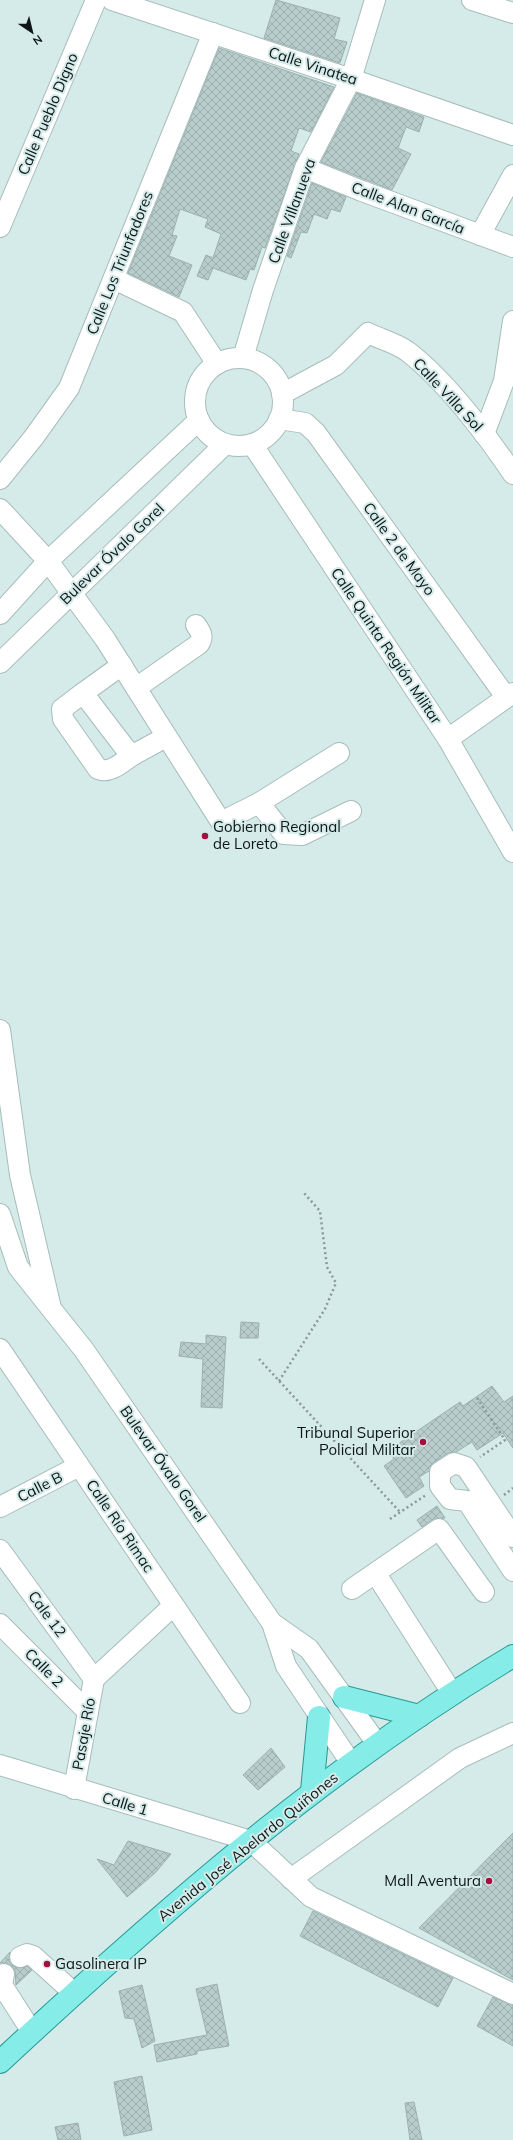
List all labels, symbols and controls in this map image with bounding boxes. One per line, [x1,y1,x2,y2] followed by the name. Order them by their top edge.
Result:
[12,12,52,52] north arrow
[30,32,45,48] text: N
[266,42,360,89] street label: Calle Vinatea
[13,50,82,178] street label: Calle Pueblo Digno
[264,156,319,266] street label: Calle Villanueva
[349,177,468,238] street label: Calle Alan García
[82,188,157,337] street label: Calle Los Triunfadores
[409,354,487,435] street label: Calle Villa Sol
[359,498,440,599] street label: Calle 2 de Mayo
[56,499,168,608] street label: Bulevar Óvalo Gorel
[327,564,446,728] street label: Calle Quinta Región Militar
[213,817,341,853] place label: Gobierno Regional de Loreto
[200,831,210,841] marker: Gobierno Regional de Loreto
[116,1402,211,1526] street label: Bulevar Óvalo Gorel
[297,1423,416,1459] place label: Tribunal Superior Policial Militar
[418,1437,428,1447] marker: Tribunal Superior Policial Militar
[14,1467,66,1506] street label: Calle B
[82,1476,159,1576] street label: Calle Río Rimac
[24,1587,71,1641] street label: Cale 12
[21,1644,68,1691] street label: Calle 2
[68,1696,99,1772] street label: Pasaje Río
[153,1768,342,1925] street label: Avenida José Abelardo Quiñones
[100,1788,151,1820] street label: Calle 1
[384,1871,481,1890] place label: Mall Aventura
[484,1876,494,1886] marker: Mall Aventura
[55,1954,147,1973] place label: Gasolinera IP
[42,1959,52,1969] marker: Gasolinera IP

